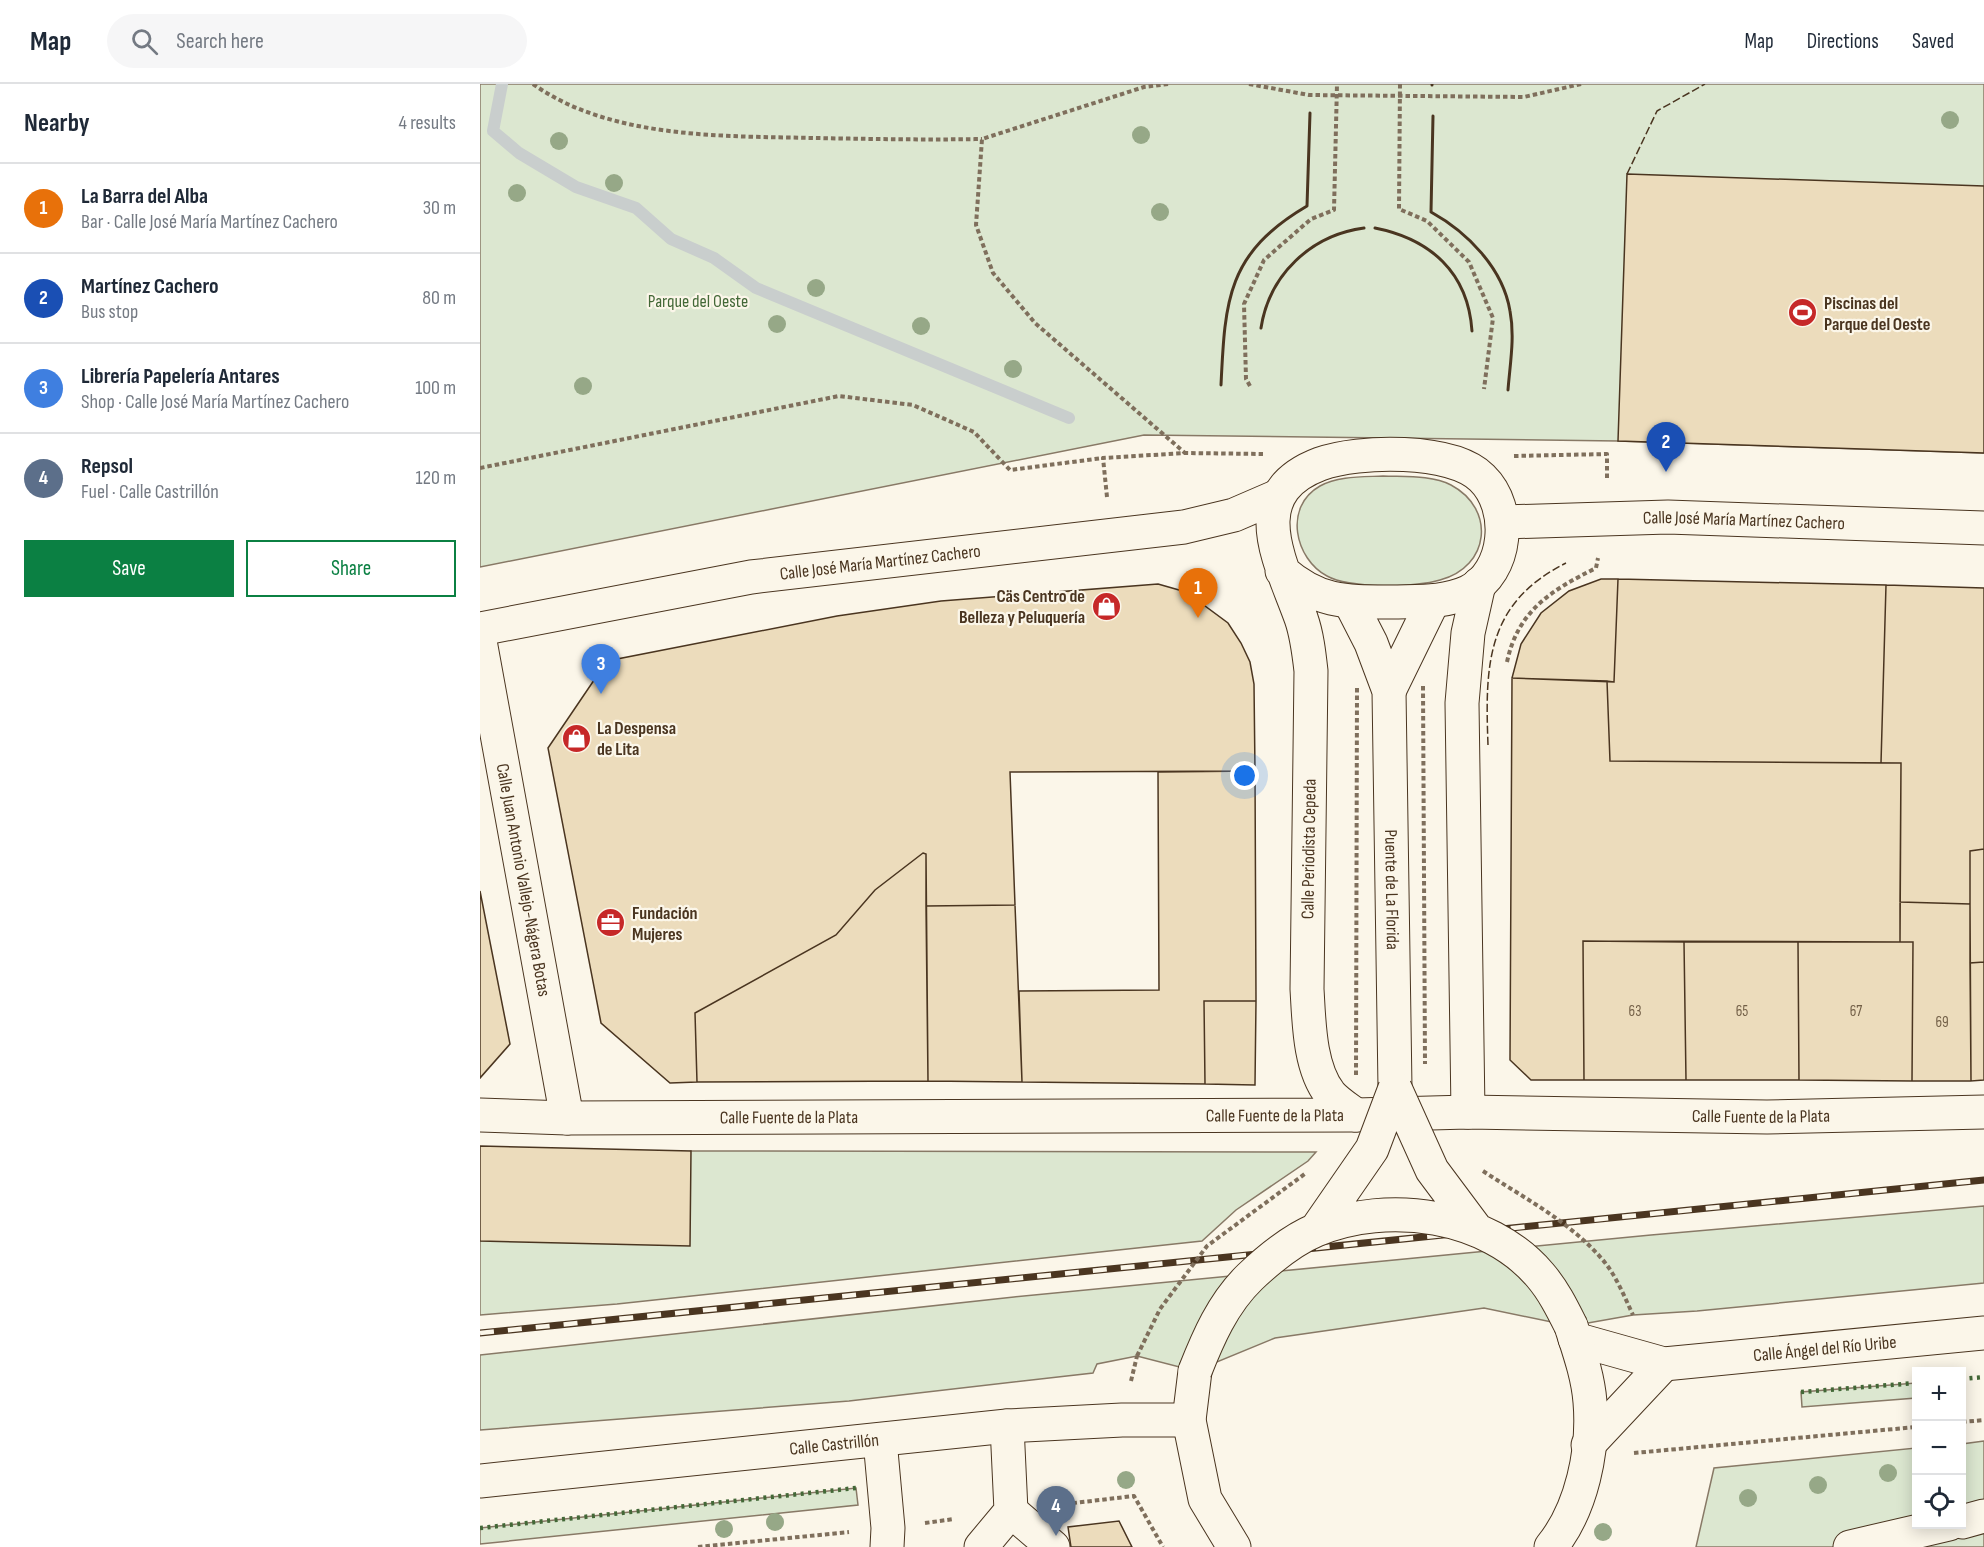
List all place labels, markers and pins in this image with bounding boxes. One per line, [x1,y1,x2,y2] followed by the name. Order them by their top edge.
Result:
[1824,293,1930,335] place label: Piscinas del Parque del Oeste
[1787,297,1819,329] sports icon: Piscinas del Parque del Oeste
[1646,422,1686,472] pin: 2
[1178,568,1218,618] pin: 1
[959,586,1085,628] place label: Cäs Centro de Belleza y Peluquería
[1090,590,1122,622] shop icon: Cäs Centro de Belleza y Peluquería
[582,644,620,694] pin: 3
[597,718,676,760] place label: La Despensa de Lita
[560,722,592,754] shop icon: La Despensa de Lita
[632,903,698,945] place label: Fundación Mujeres
[595,907,627,939] office icon: Fundación Mujeres
[1036,1486,1076,1536] pin: 4

